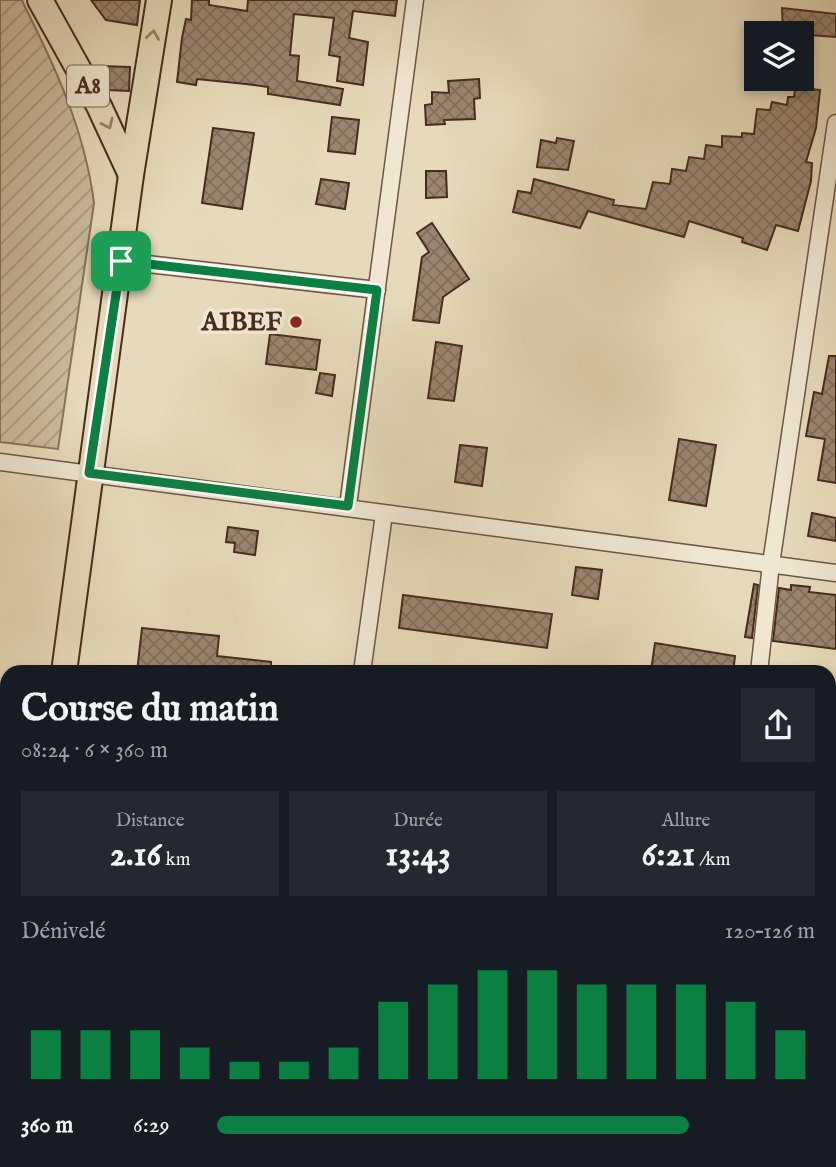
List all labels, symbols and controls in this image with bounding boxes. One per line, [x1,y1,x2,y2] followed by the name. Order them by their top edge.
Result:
[744,21,814,91] map controls
[744,21,814,91] button: layers
[145,29,160,41] one-way arrow
[67,66,109,106] road number: A8
[99,117,113,129] one-way arrow
[91,231,151,291] pin
[102,242,140,280] icon: arrive
[201,306,282,339] place label: AIBEF
[288,314,304,330] marker: AIBEF
[21,686,279,734] text: Course du matin
[741,688,815,762] button: share
[21,736,168,765] text: 08:24 · 6 × 360 m
[116,809,184,833] text: Distance
[393,809,443,833] text: Durée
[662,809,710,833] text: Allure
[110,833,161,878] text: 2.16
[385,833,451,878] text: 13:43
[642,833,695,878] text: 6:21
[161,848,190,872] text: km
[695,848,730,872] text: /km
[21,917,106,946] text: Dénivelé
[725,917,815,946] text: 120–126 m
[21,1111,73,1140] text: 360 m
[133,1111,170,1140] text: 6:29

